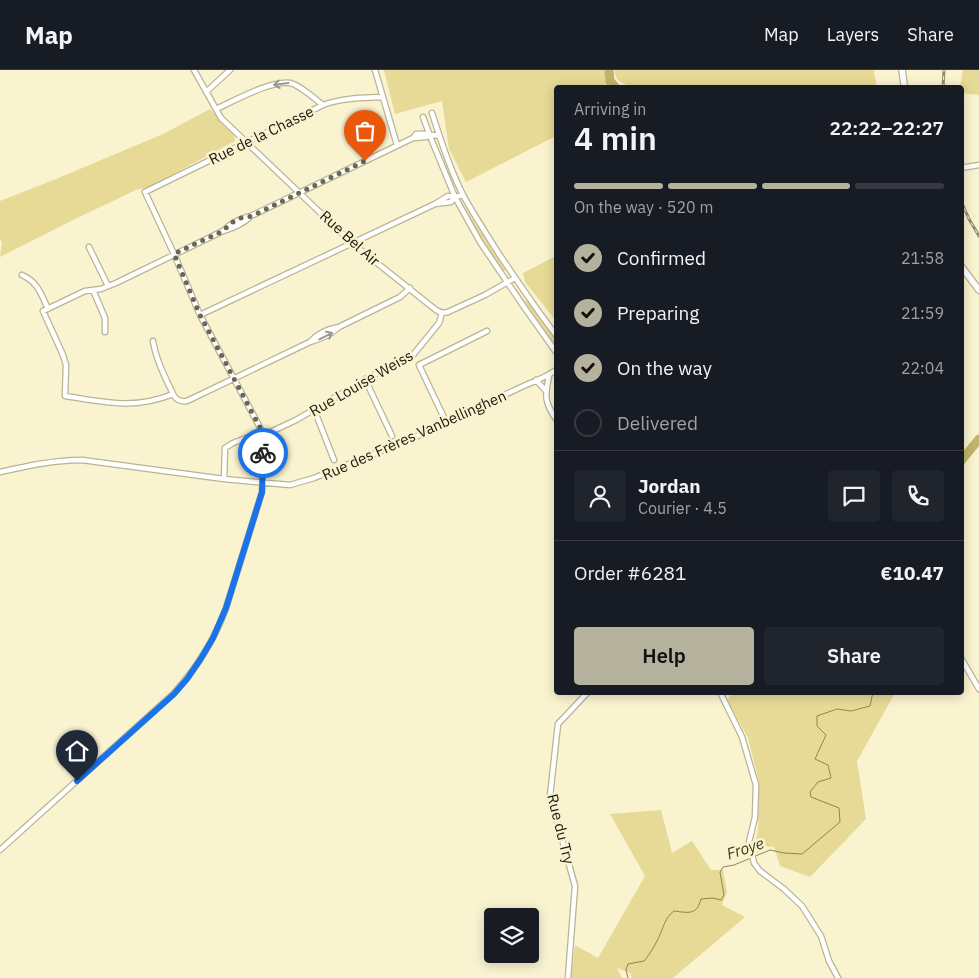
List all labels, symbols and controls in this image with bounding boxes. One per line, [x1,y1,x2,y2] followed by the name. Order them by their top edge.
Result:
[25,19,73,51] text: Map
[764,23,799,46] text: Map
[827,23,879,46] text: Layers
[907,23,954,46] text: Share
[274,79,290,89] one-way arrow
[574,99,646,119] text: Arriving in
[205,101,317,169] street label: Rue de la Chasse
[344,110,386,161] pin
[830,116,944,140] text: 22:22–22:27
[351,117,379,145] icon: bag
[574,117,657,159] text: 4 min
[574,197,713,217] text: On the way · 520 m
[316,206,384,270] street label: Rue Bel Air
[574,244,602,272] icon: check
[617,246,706,270] text: Confirmed
[901,248,944,268] text: 21:58
[574,299,602,327] icon: check
[617,301,699,325] text: Preparing
[901,303,944,323] text: 21:59
[318,331,333,341] one-way arrow
[306,346,416,420] street label: Rue Louise Weiss
[574,354,602,382] icon: check
[617,356,712,380] text: On the way
[901,358,944,378] text: 22:04
[319,386,509,484] street label: Rue des Frères Vanbellinghen
[617,411,698,435] text: Delivered
[238,428,288,478] courier
[249,439,277,467] icon: bike
[574,470,626,522] button: person
[828,470,880,522] button: chat
[892,470,944,522] button: phone
[638,474,701,498] text: Jordan
[638,498,727,518] text: Courier · 4.5
[574,561,686,585] text: Order #6281
[881,561,944,585] text: €10.47
[574,627,754,685] button: Help
[764,627,944,685] button: Share
[56,730,98,781] pin
[63,737,91,765] icon: home
[543,792,579,867] street label: Rue du Try
[724,833,766,863] water label: Froye
[484,908,539,963] map controls
[484,908,539,963] button: layers

